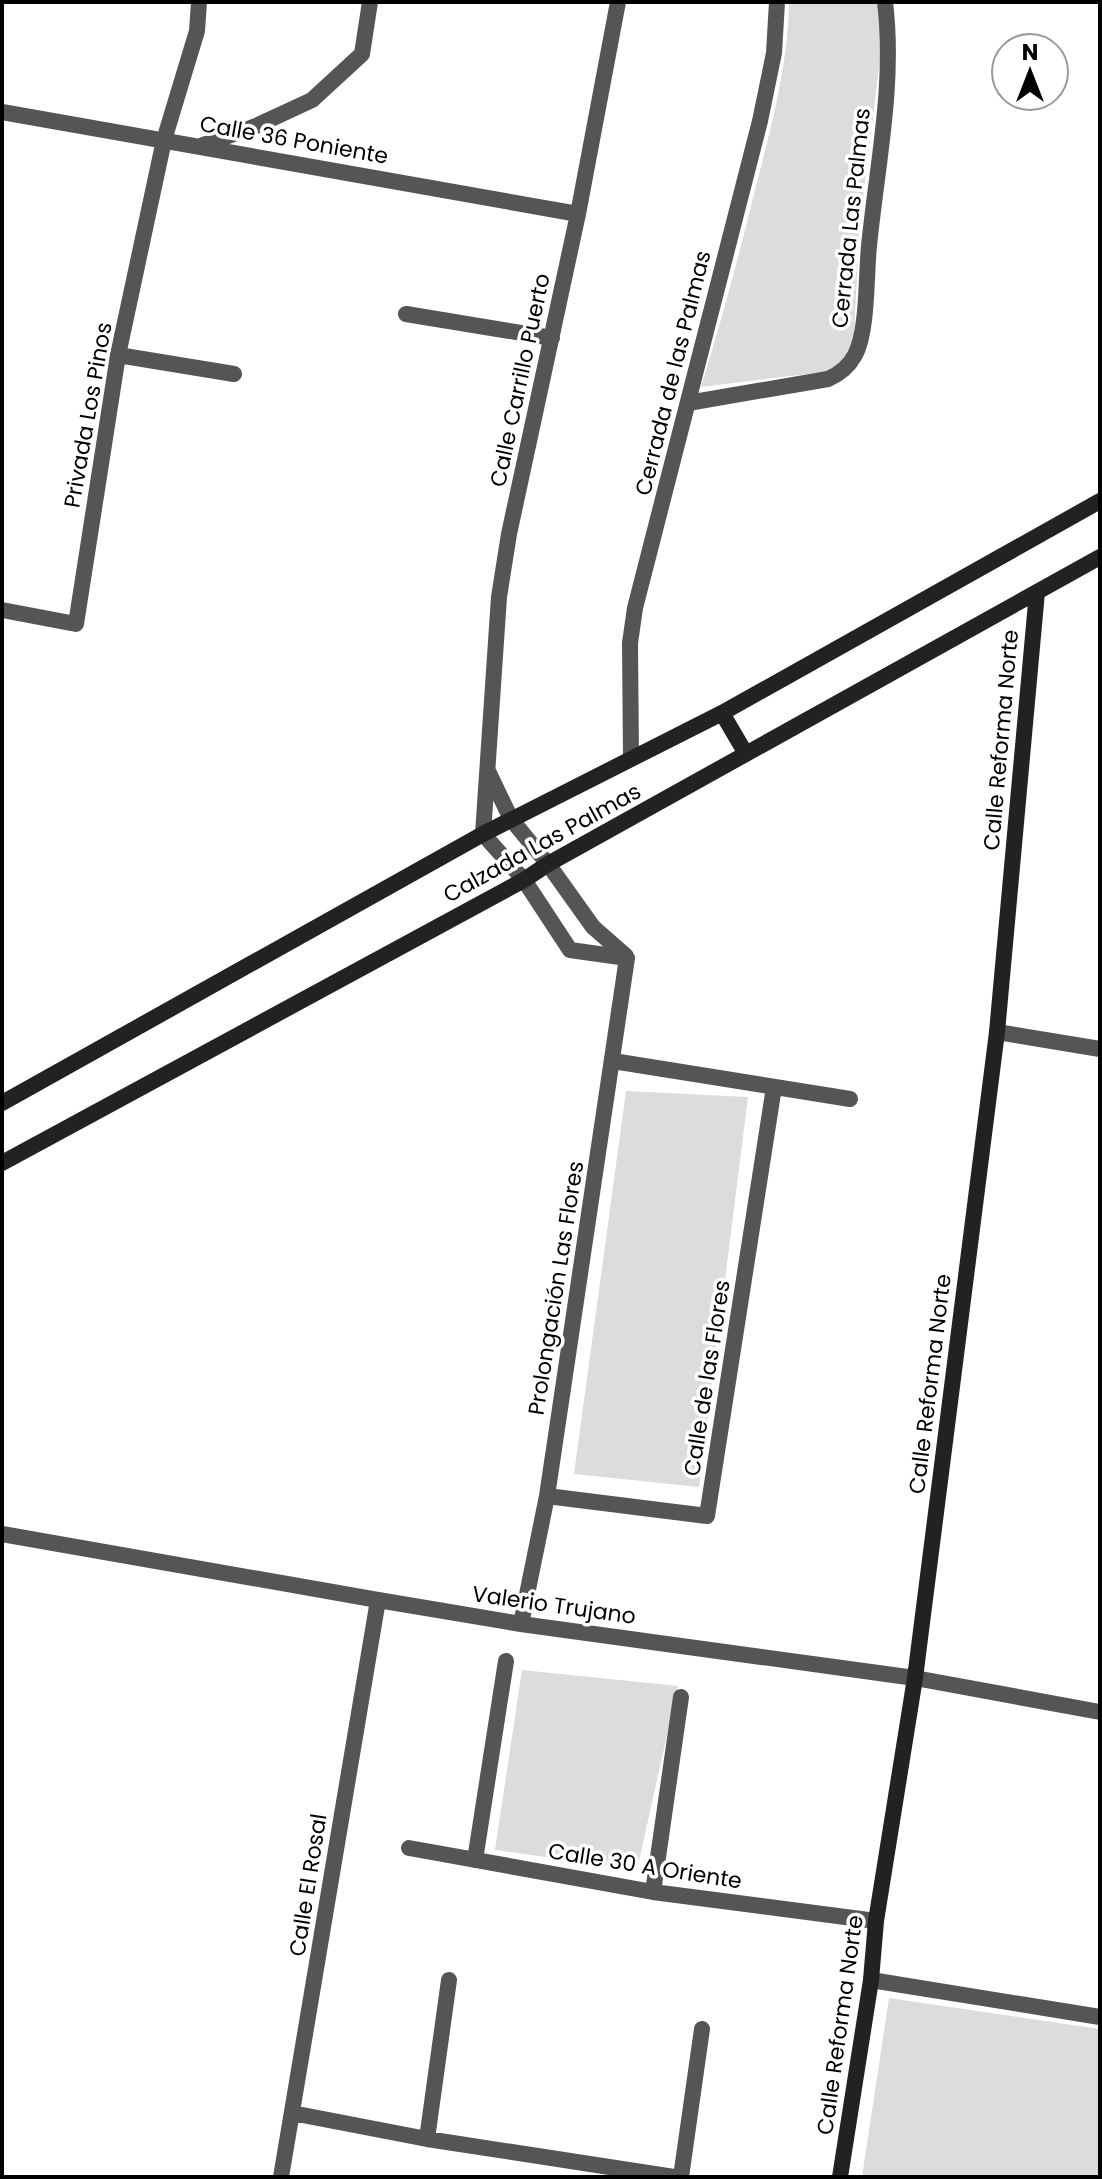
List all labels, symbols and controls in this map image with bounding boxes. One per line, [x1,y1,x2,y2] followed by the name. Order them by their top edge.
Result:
[990,32,1070,112] north arrow
[1022,37,1038,68] text: N
[824,106,878,330] street label: Cerrada Las Palmas
[197,108,391,172] street label: Calle 36 Poniente
[628,247,718,499] street label: Cerrada de las Palmas
[482,270,558,490] street label: Calle Carrillo Puerto
[56,320,120,510] street label: Privada Los Pinos
[976,628,1026,852] street label: Calle Reforma Norte
[438,776,646,910] street label: Calzada Las Palmas
[521,1159,591,1417] street label: Prolongación Las Flores
[901,1272,959,1496] street label: Calle Reforma Norte
[676,1278,738,1478] street label: Calle de las Flores
[470,1578,638,1632] street label: Valerio Trujano
[281,1811,335,1959] street label: Calle El Rosal
[546,1835,744,1897] street label: Calle 30 A Oriente
[809,1913,871,2137] street label: Calle Reforma Norte

